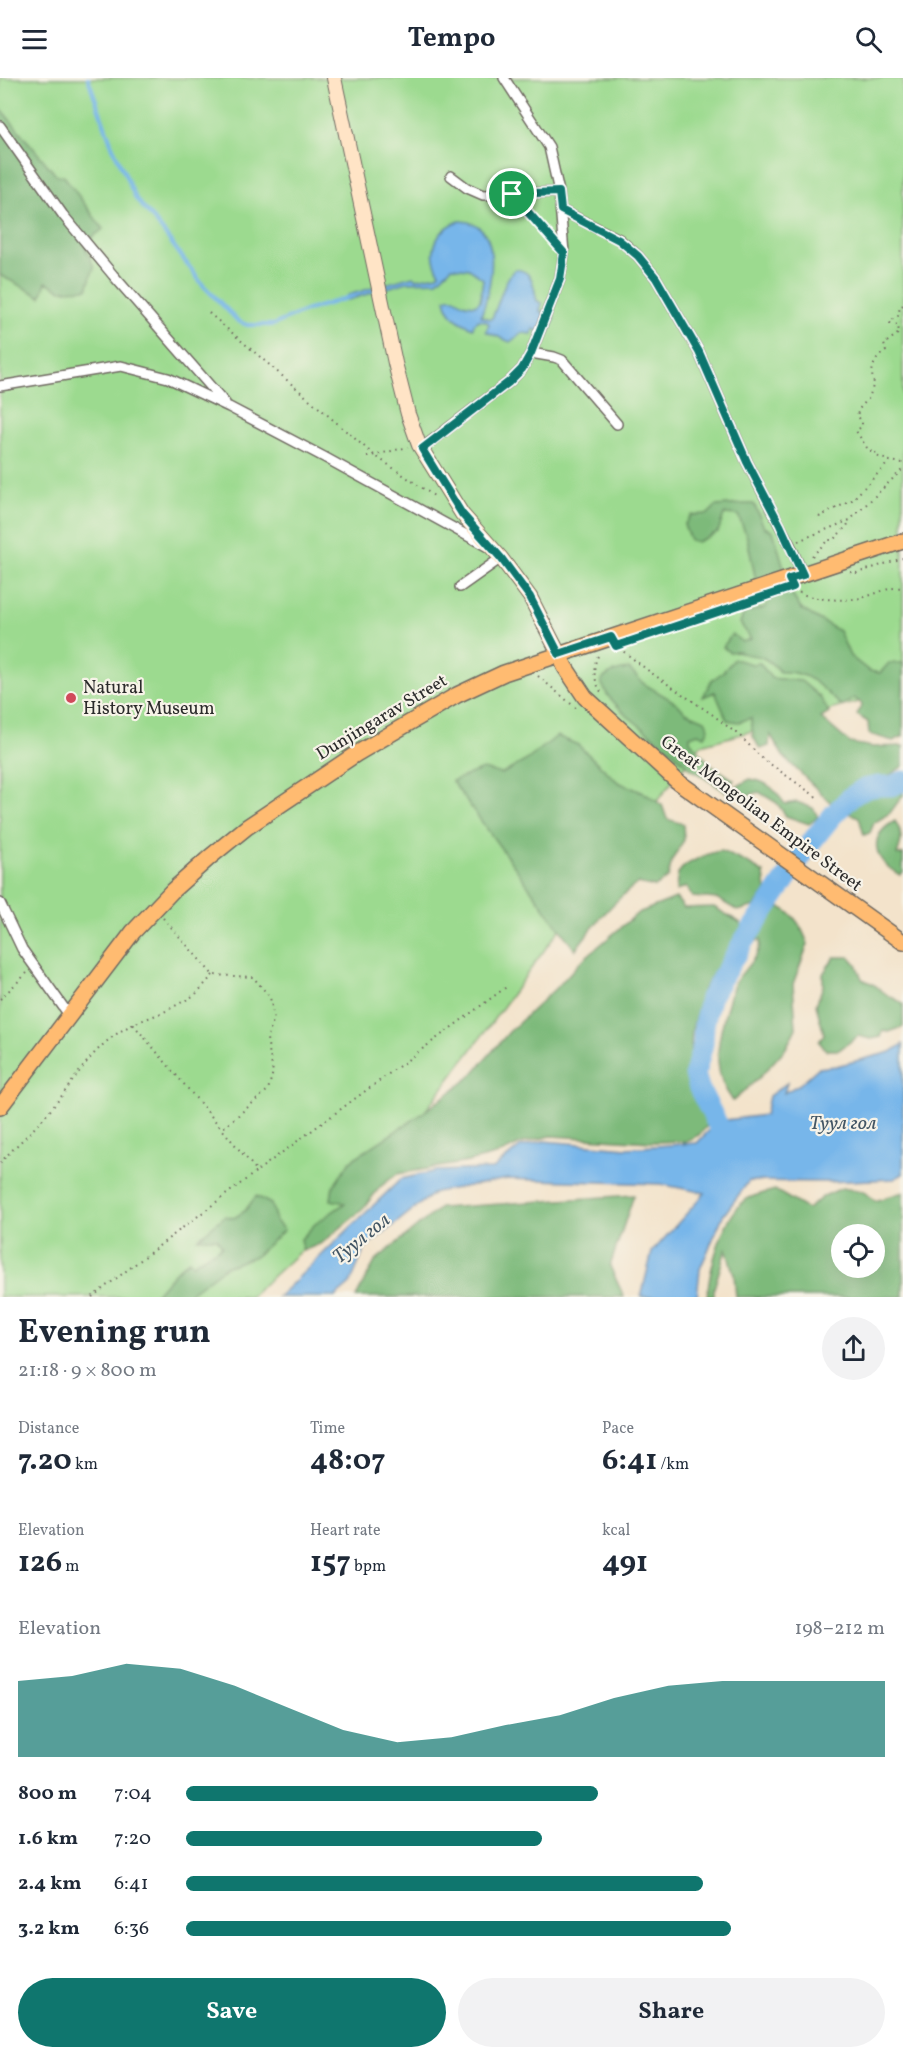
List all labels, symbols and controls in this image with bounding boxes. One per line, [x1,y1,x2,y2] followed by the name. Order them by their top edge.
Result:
[408,20,495,58] text: Tempo
[18,23,51,56] icon: menu
[852,23,885,56] icon: search
[486,168,537,219] pin
[495,177,528,210] icon: arrive
[312,669,452,767] street label: Dunjingarav Street
[83,676,215,722] place label: Natural History Museum
[64,691,78,705] marker: Natural History Museum
[655,730,867,898] street label: Great Mongolian Empire Street
[810,1110,876,1138] water label: Туул гол
[327,1207,397,1271] water label: Туул гол
[831,1224,885,1278] map controls
[831,1224,885,1278] button: locate
[18,1311,211,1357] text: Evening run
[822,1317,885,1380] button: share
[18,1357,157,1385] text: 21:18 · 9 × 800 m
[18,1418,79,1440] text: Distance
[310,1418,345,1440] text: Time
[602,1418,634,1440] text: Pace
[18,1440,72,1482] text: 7.20
[310,1440,386,1482] text: 48:07
[602,1440,657,1482] text: 6:41
[72,1454,98,1476] text: km
[657,1454,689,1476] text: /km
[18,1520,85,1542] text: Elevation
[310,1520,381,1542] text: Heart rate
[602,1520,630,1542] text: kcal
[18,1542,62,1584] text: 126
[310,1542,351,1584] text: 157
[602,1542,648,1584] text: 491
[62,1556,80,1578] text: m
[351,1556,386,1578] text: bpm
[18,1615,101,1643] text: Elevation
[794,1615,885,1643] text: 198–212 m
[18,1780,77,1808] text: 800 m
[114,1780,152,1808] text: 7:04
[18,1825,78,1853] text: 1.6 km
[114,1825,151,1853] text: 7:20
[18,1870,82,1898] text: 2.4 km
[114,1870,149,1898] text: 6:41
[18,1915,80,1943] text: 3.2 km
[114,1915,149,1943] text: 6:36
[18,1978,446,2047] button: Save
[458,1978,885,2047] button: Share

